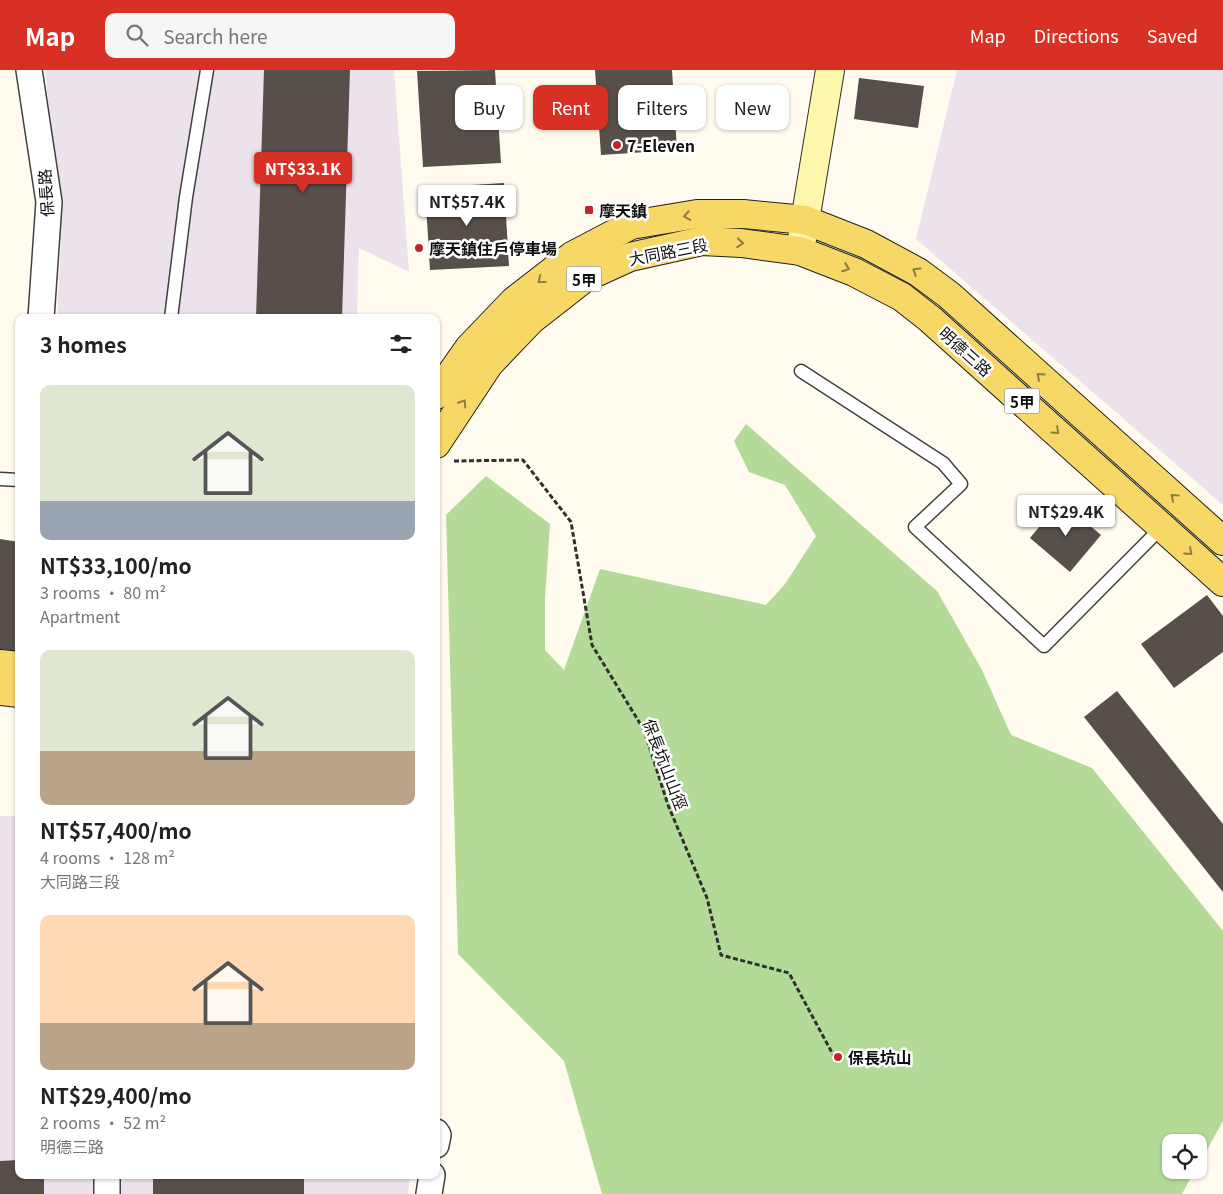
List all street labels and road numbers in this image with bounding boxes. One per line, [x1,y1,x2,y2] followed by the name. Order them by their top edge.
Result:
[31,168,59,218] street label: 保長路
[626,232,710,270] street label: 大同路三段
[566,266,602,292] road number: 5甲
[934,321,998,381] street label: 明德三路
[1004,388,1040,414] road number: 5甲
[638,715,694,813] street label: 保長坑山山徑

